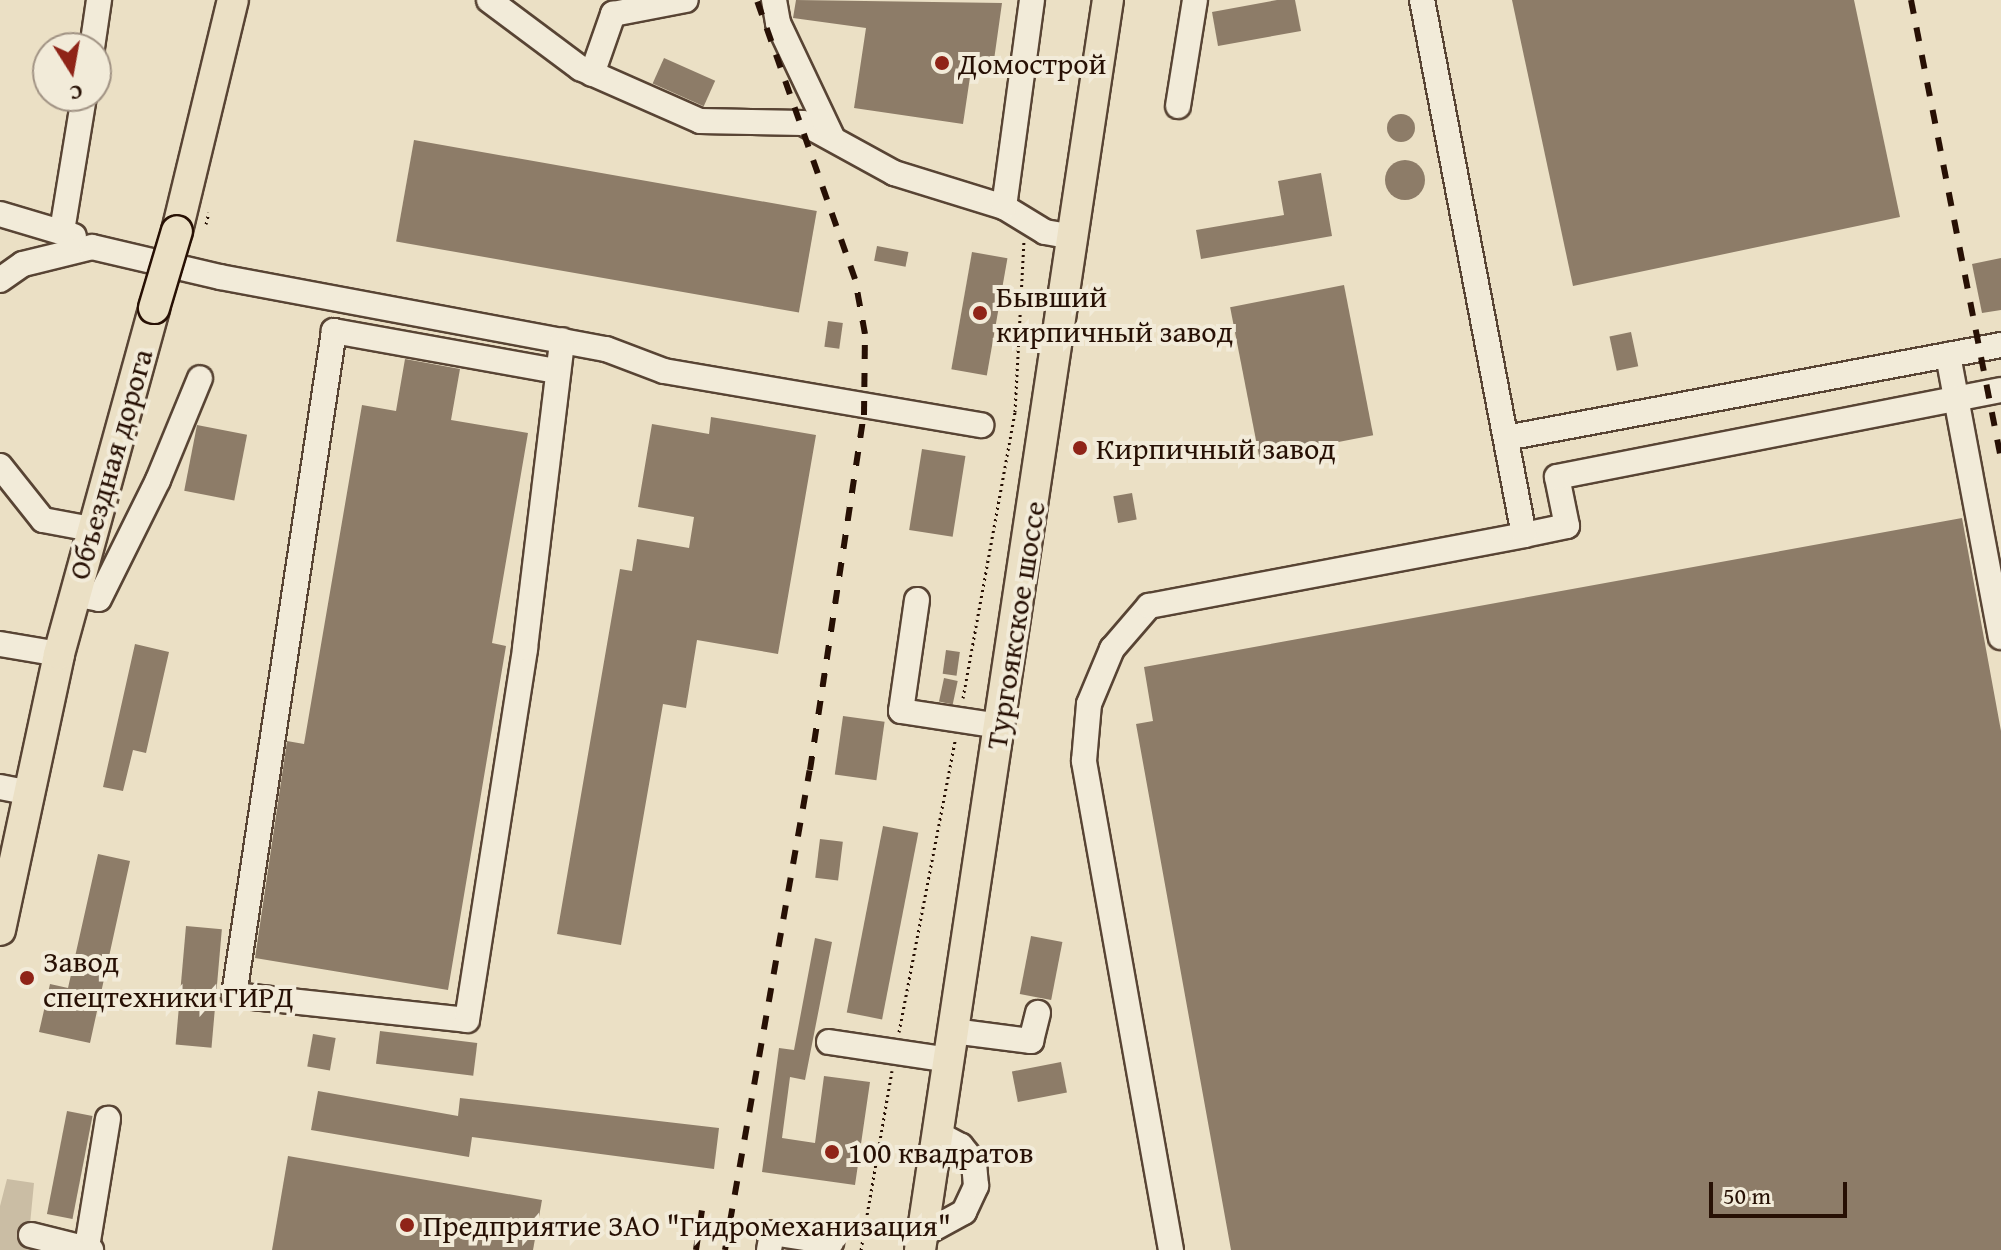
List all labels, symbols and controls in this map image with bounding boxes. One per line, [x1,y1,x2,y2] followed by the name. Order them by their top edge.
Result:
[32,32,112,112] north arrow
[958,45,1106,81] place label: Домострой
[933,54,951,72] marker: Домострой
[67,77,85,110] text: С
[996,278,1233,348] place label: Бывший кирпичный завод
[971,304,989,322] marker: Бывший кирпичный завод
[60,345,160,583] street label: Объездная дорога
[1096,430,1336,466] place label: Кирпичный завод
[1071,439,1089,457] marker: Кирпичный завод
[978,498,1052,752] street label: Тургоякское шоссе
[43,943,294,1014] place label: Завод спецтехники ГИРД
[18,969,36,987] marker: Завод спецтехники ГИРД
[848,1134,1034,1170] place label: 100 квадратов
[823,1143,841,1161] marker: 100 квадратов
[1713,1166,1851,1216] scale bar
[1723,1178,1771,1213] text: 50 m
[423,1207,951,1243] place label: Предприятие ЗАО "Гидромеханизация"
[398,1216,416,1234] marker: Предприятие ЗАО "Гидромеханизация"

